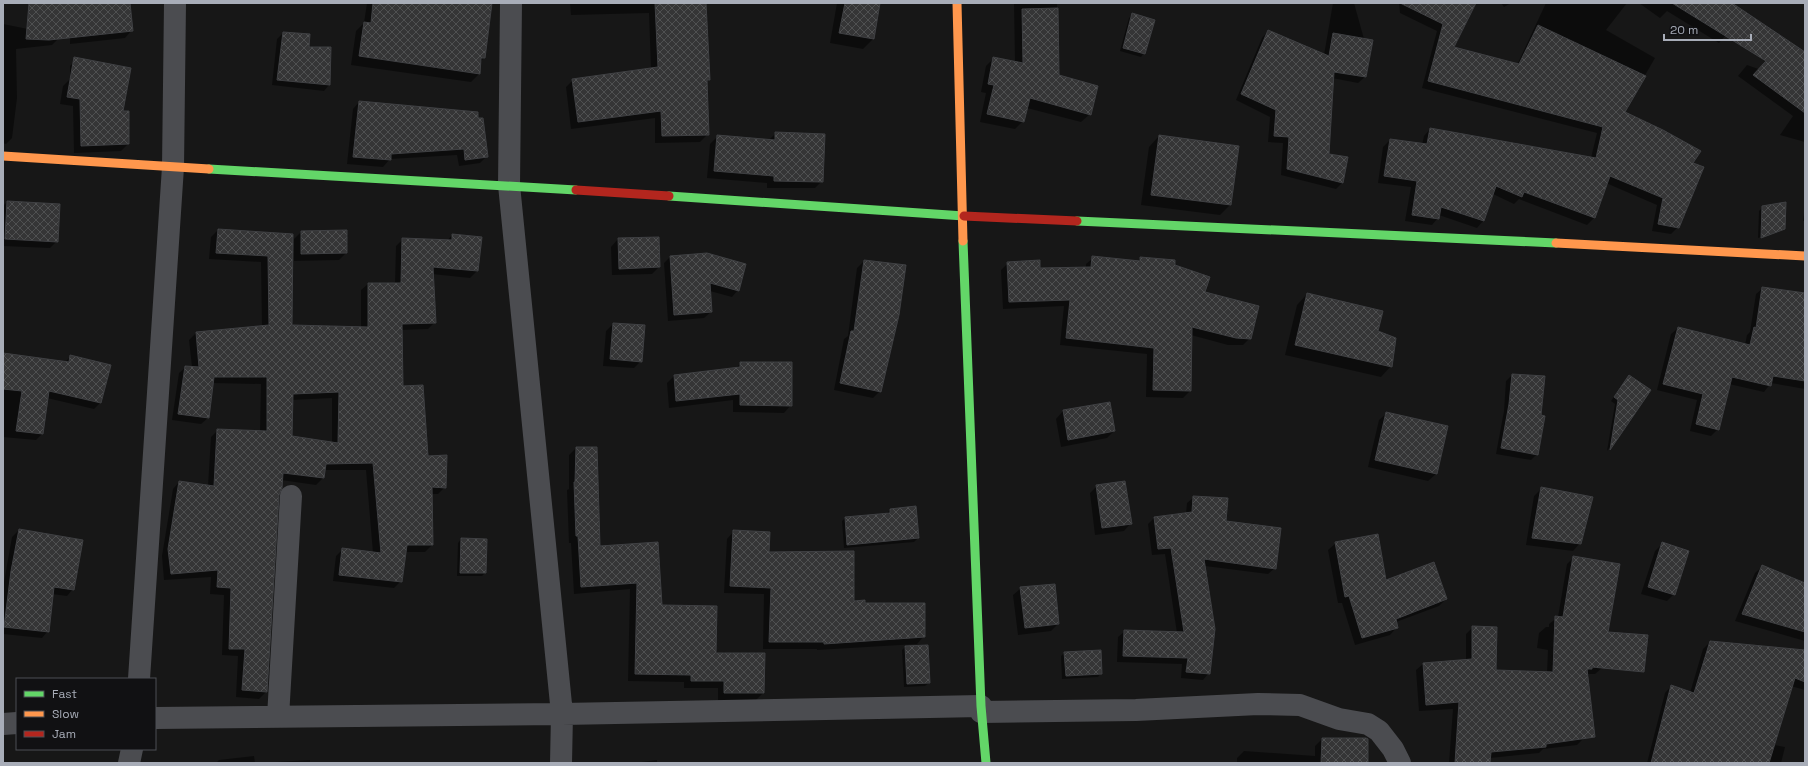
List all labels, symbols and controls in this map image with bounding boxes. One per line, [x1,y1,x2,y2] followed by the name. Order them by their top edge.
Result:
[1664,16,1751,42] scale bar
[1670,22,1698,38] text: 20 m
[16,678,156,750] legend
[52,686,77,702] text: Fast
[52,706,79,722] text: Slow
[52,726,76,742] text: Jam

